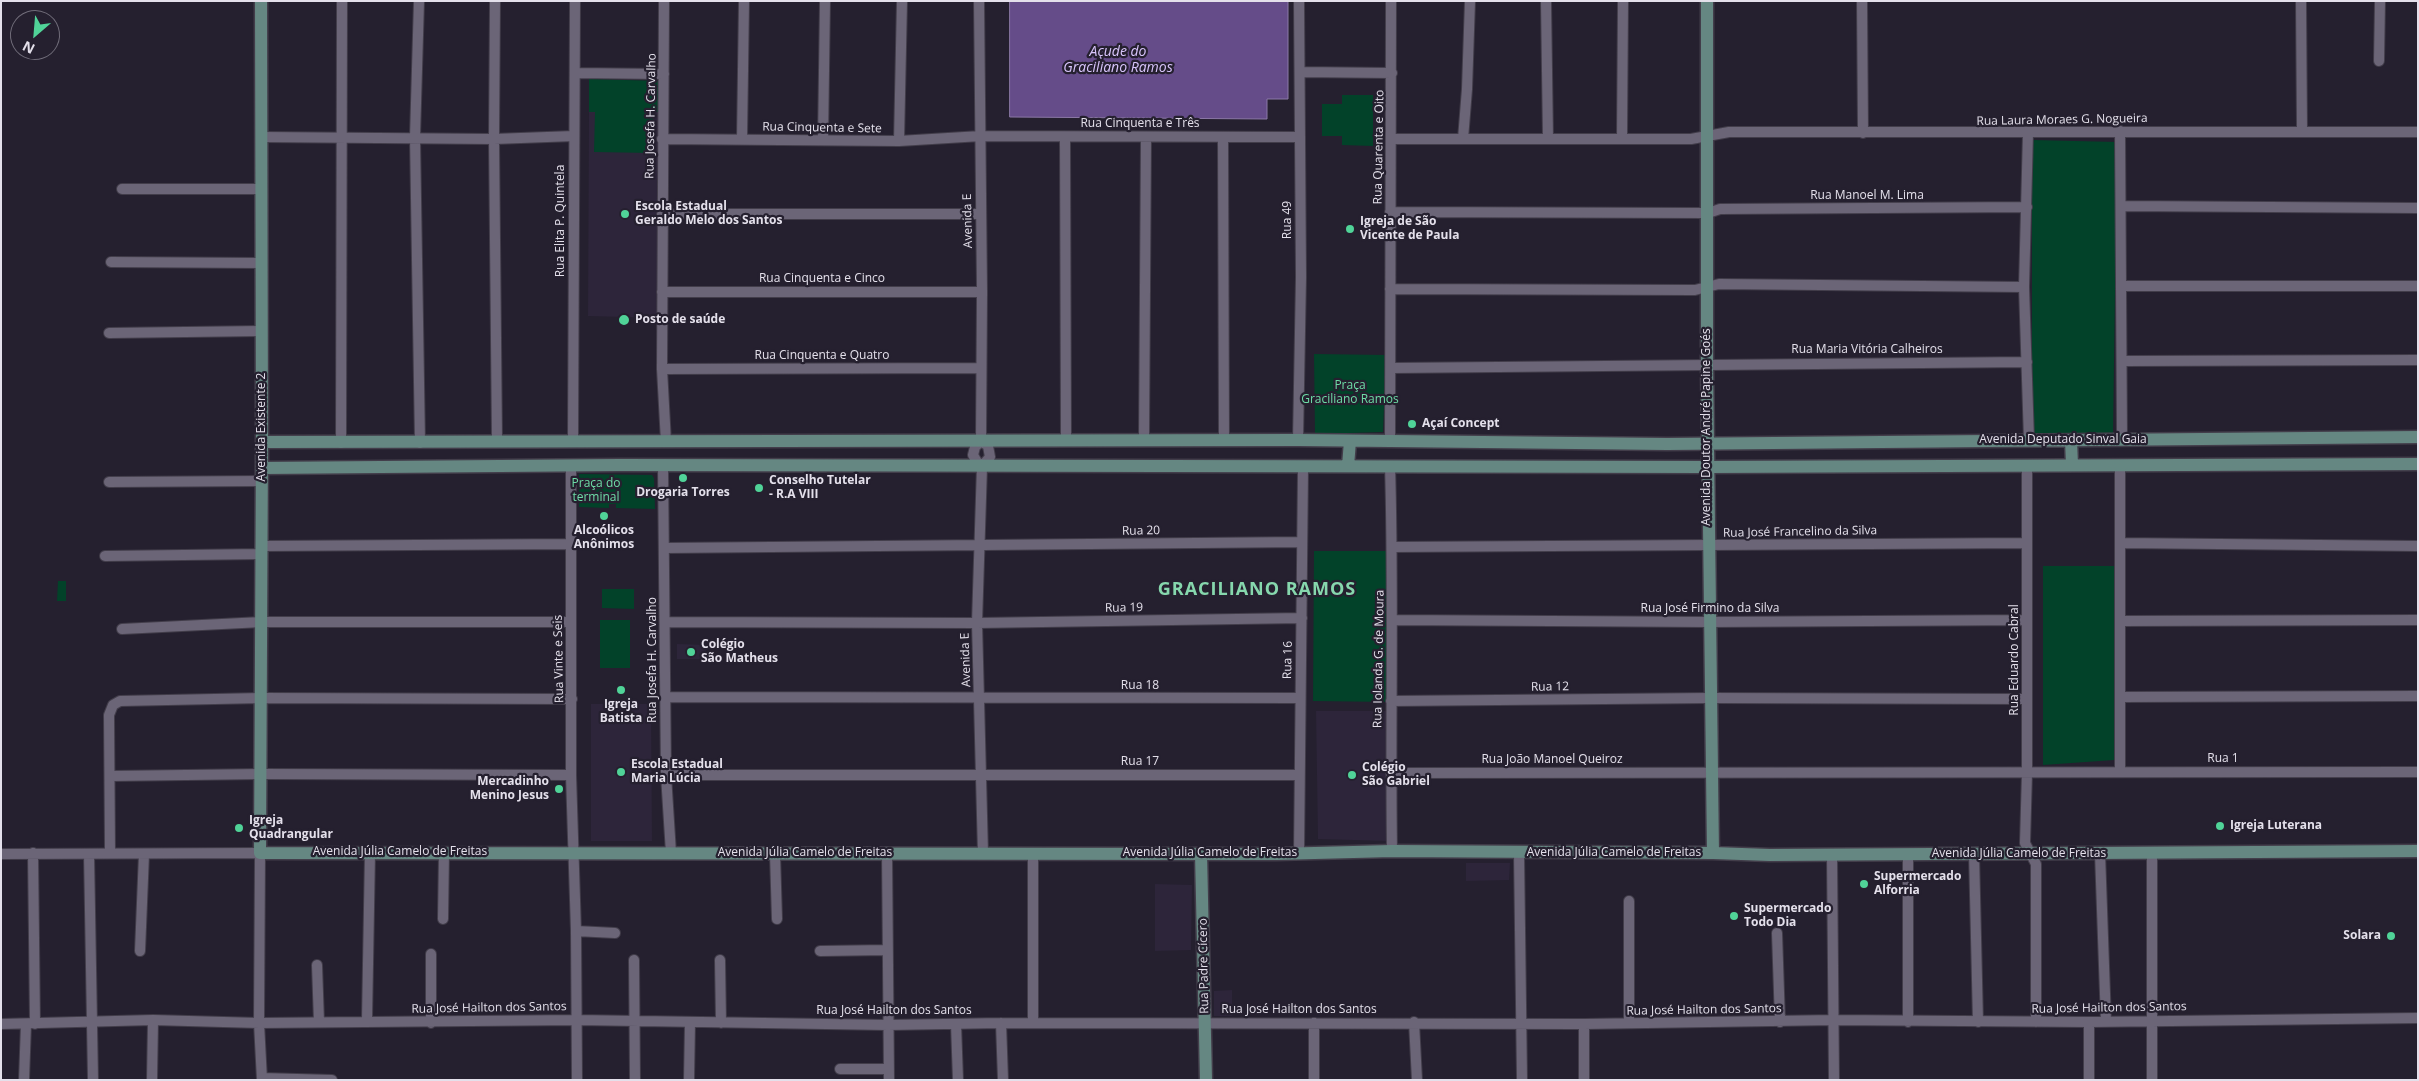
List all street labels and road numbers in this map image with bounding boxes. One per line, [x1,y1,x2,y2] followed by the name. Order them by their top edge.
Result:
[643,53,659,179] street label: Rua Josefa H. Carvalho
[1371,90,1387,204] street label: Rua Quarenta e Oito
[1976,111,2148,129] street label: Rua Laura Moraes G. Nogueira
[1080,117,1200,131] street label: Rua Cinquenta e Três
[762,120,882,136] street label: Rua Cinquenta e Sete
[554,165,568,277] street label: Rua Elita P. Quintela
[1810,189,1924,203] street label: Rua Manoel M. Lima
[960,194,976,248] street label: Avenida E
[1281,201,1295,239] street label: Rua 49
[759,272,885,286] street label: Rua Cinquenta e Cinco
[1700,328,1714,526] street label: Avenida Doutor André Papine Goés
[1791,343,1943,357] street label: Rua Maria Vitória Calheiros
[755,349,889,363] street label: Rua Cinquenta e Quatro
[255,373,269,481] street label: Avenida Existente 2
[1979,433,2147,447] street label: Avenida Deputado Sinval Gaia
[1122,523,1160,539] street label: Rua 20
[1723,523,1877,541] street label: Rua José Francelino da Silva
[1371,590,1387,728] street label: Rua Iolanda G. de Moura
[646,597,660,723] street label: Rua Josefa H. Carvalho
[1105,600,1143,616] street label: Rua 19
[1641,602,1779,616] street label: Rua José Firmino da Silva
[2008,604,2022,716] street label: Rua Eduardo Cabral
[551,615,567,703] street label: Rua Vinte e Seis
[958,633,974,687] street label: Avenida E
[1280,641,1296,679] street label: Rua 16
[1121,679,1159,693] street label: Rua 18
[1531,679,1569,695] street label: Rua 12
[2207,752,2239,766] street label: Rua 1
[1481,753,1623,767] street label: Rua João Manoel Queiroz
[1121,755,1159,769] street label: Rua 17
[313,845,487,859] street label: Avenida Júlia Camelo de Freitas
[718,846,892,860] street label: Avenida Júlia Camelo de Freitas
[1123,846,1297,860] street label: Avenida Júlia Camelo de Freitas
[1527,846,1701,860] street label: Avenida Júlia Camelo de Freitas
[1932,847,2106,861] street label: Avenida Júlia Camelo de Freitas
[1196,918,1212,1014] street label: Rua Padre Cícero
[411,999,567,1017] street label: Rua José Hailton dos Santos
[2031,999,2187,1017] street label: Rua José Hailton dos Santos
[1626,1001,1782,1019] street label: Rua José Hailton dos Santos
[1221,1003,1377,1017] street label: Rua José Hailton dos Santos
[816,1004,972,1018] street label: Rua José Hailton dos Santos

